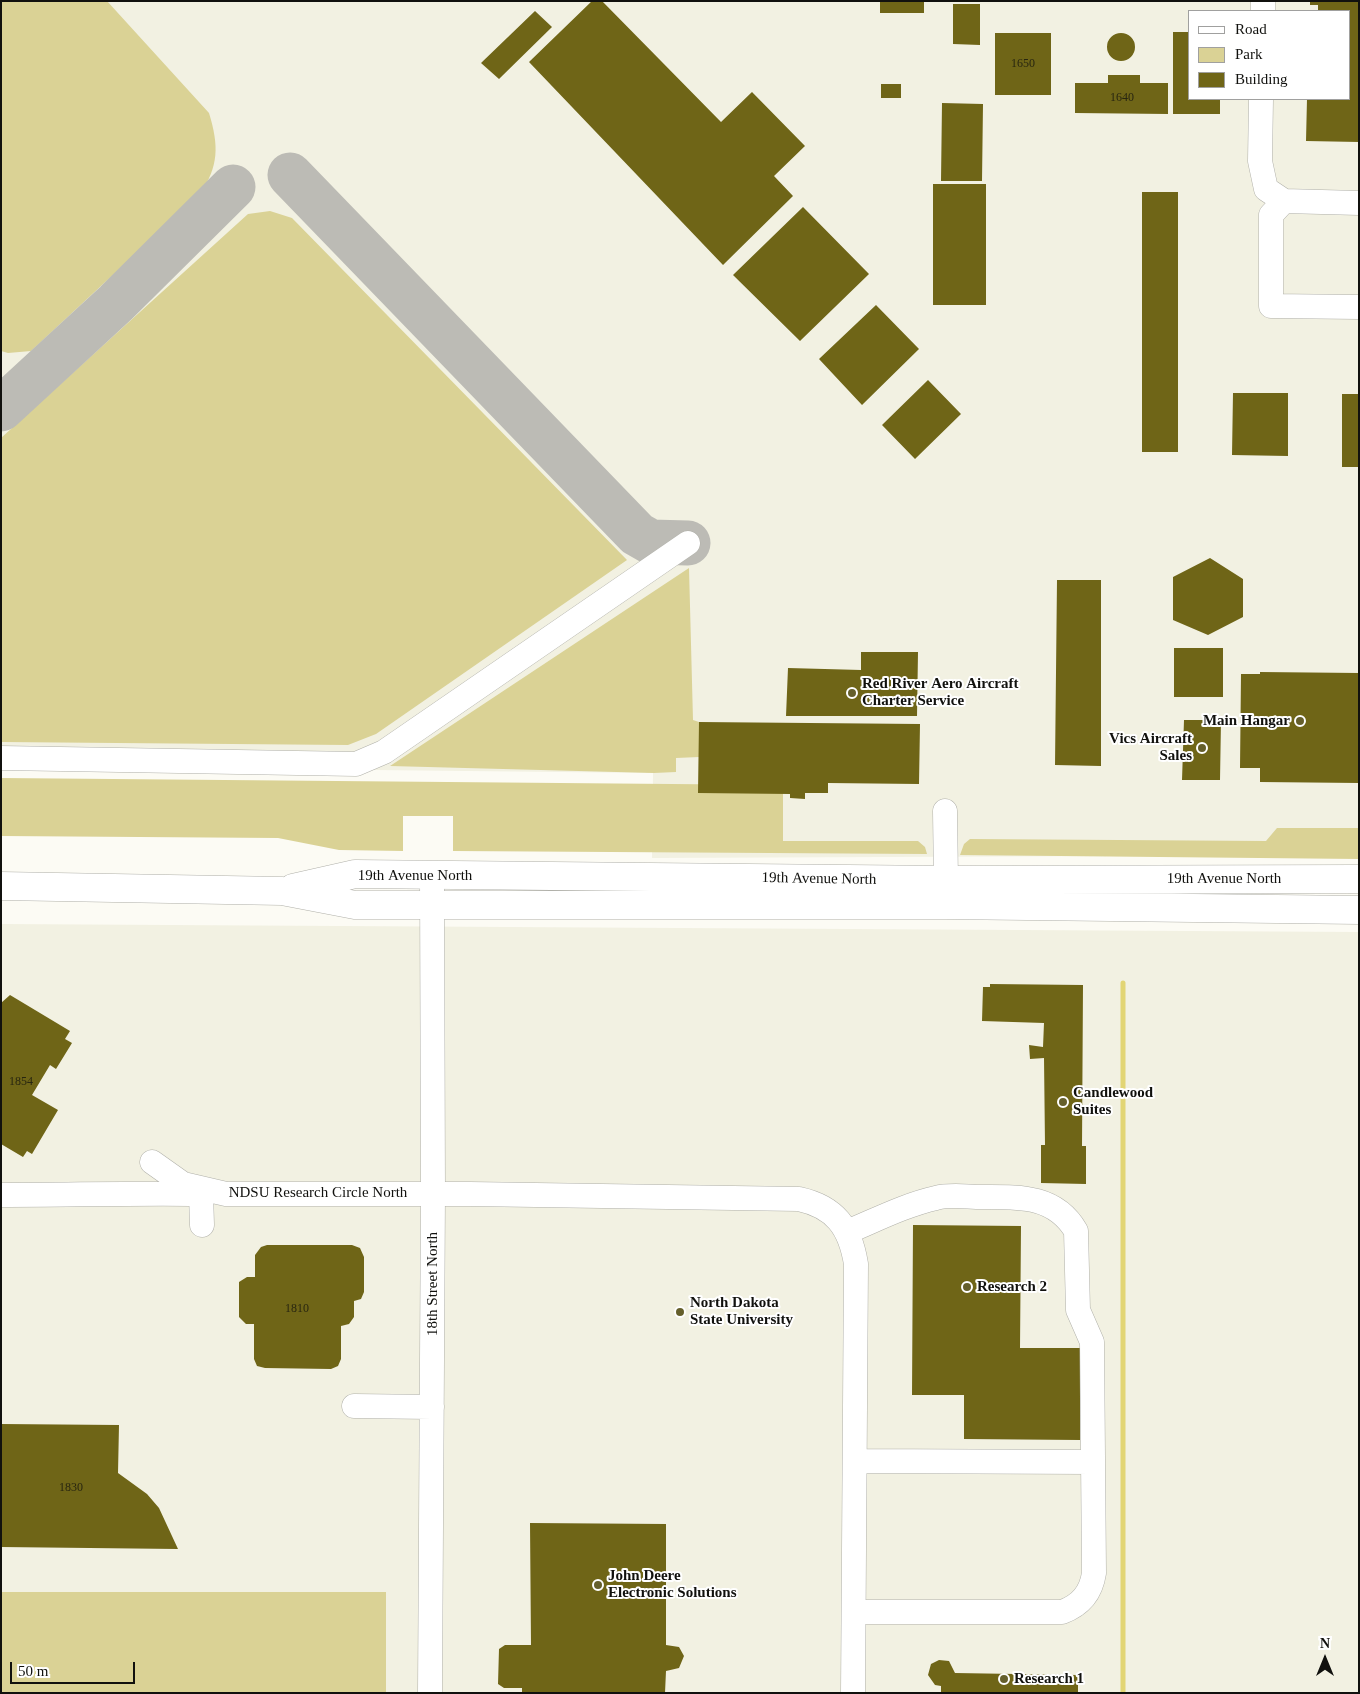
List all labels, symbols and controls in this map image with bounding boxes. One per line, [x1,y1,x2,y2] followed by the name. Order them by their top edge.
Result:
[1188,10,1350,100] legend
[1235,21,1267,37] text: Road
[1235,46,1263,62] text: Park
[1011,57,1035,71] house number: 1650
[1235,71,1288,87] text: Building
[1110,91,1134,105] house number: 1640
[862,675,1018,710] place label: Red River Aero Aircraft Charter Service
[846,687,858,699] marker: Red River Aero Aircraft Charter Service
[1203,712,1290,730] place label: Main Hangar
[1294,715,1306,727] marker: Main Hangar
[1109,730,1192,765] place label: Vics Aircraft Sales
[1196,742,1208,754] marker: Vics Aircraft Sales
[358,867,472,885] street label: 19th Avenue North
[762,869,876,889] street label: 19th Avenue North
[1167,870,1281,888] street label: 19th Avenue North
[9,1075,33,1089] house number: 1854
[1073,1084,1153,1119] place label: Candlewood Suites
[1057,1096,1069,1108] marker: Candlewood Suites
[229,1184,407,1202] street label: NDSU Research Circle North
[424,1232,442,1336] street label: 18th Street North
[977,1278,1047,1296] place label: Research 2
[961,1281,973,1293] marker: Research 2
[690,1294,793,1329] place label: North Dakota State University
[285,1302,309,1316] house number: 1810
[674,1306,686,1318] marker: North Dakota State University
[59,1481,83,1495] house number: 1830
[608,1567,736,1602] place label: John Deere Electronic Solutions
[592,1579,604,1591] marker: John Deere Electronic Solutions
[1300,1634,1350,1684] north arrow
[1320,1636,1330,1651] text: N
[12,1652,138,1684] scale bar
[18,1663,48,1679] text: 50 m
[1014,1670,1084,1688] place label: Research 1
[998,1673,1010,1685] marker: Research 1

